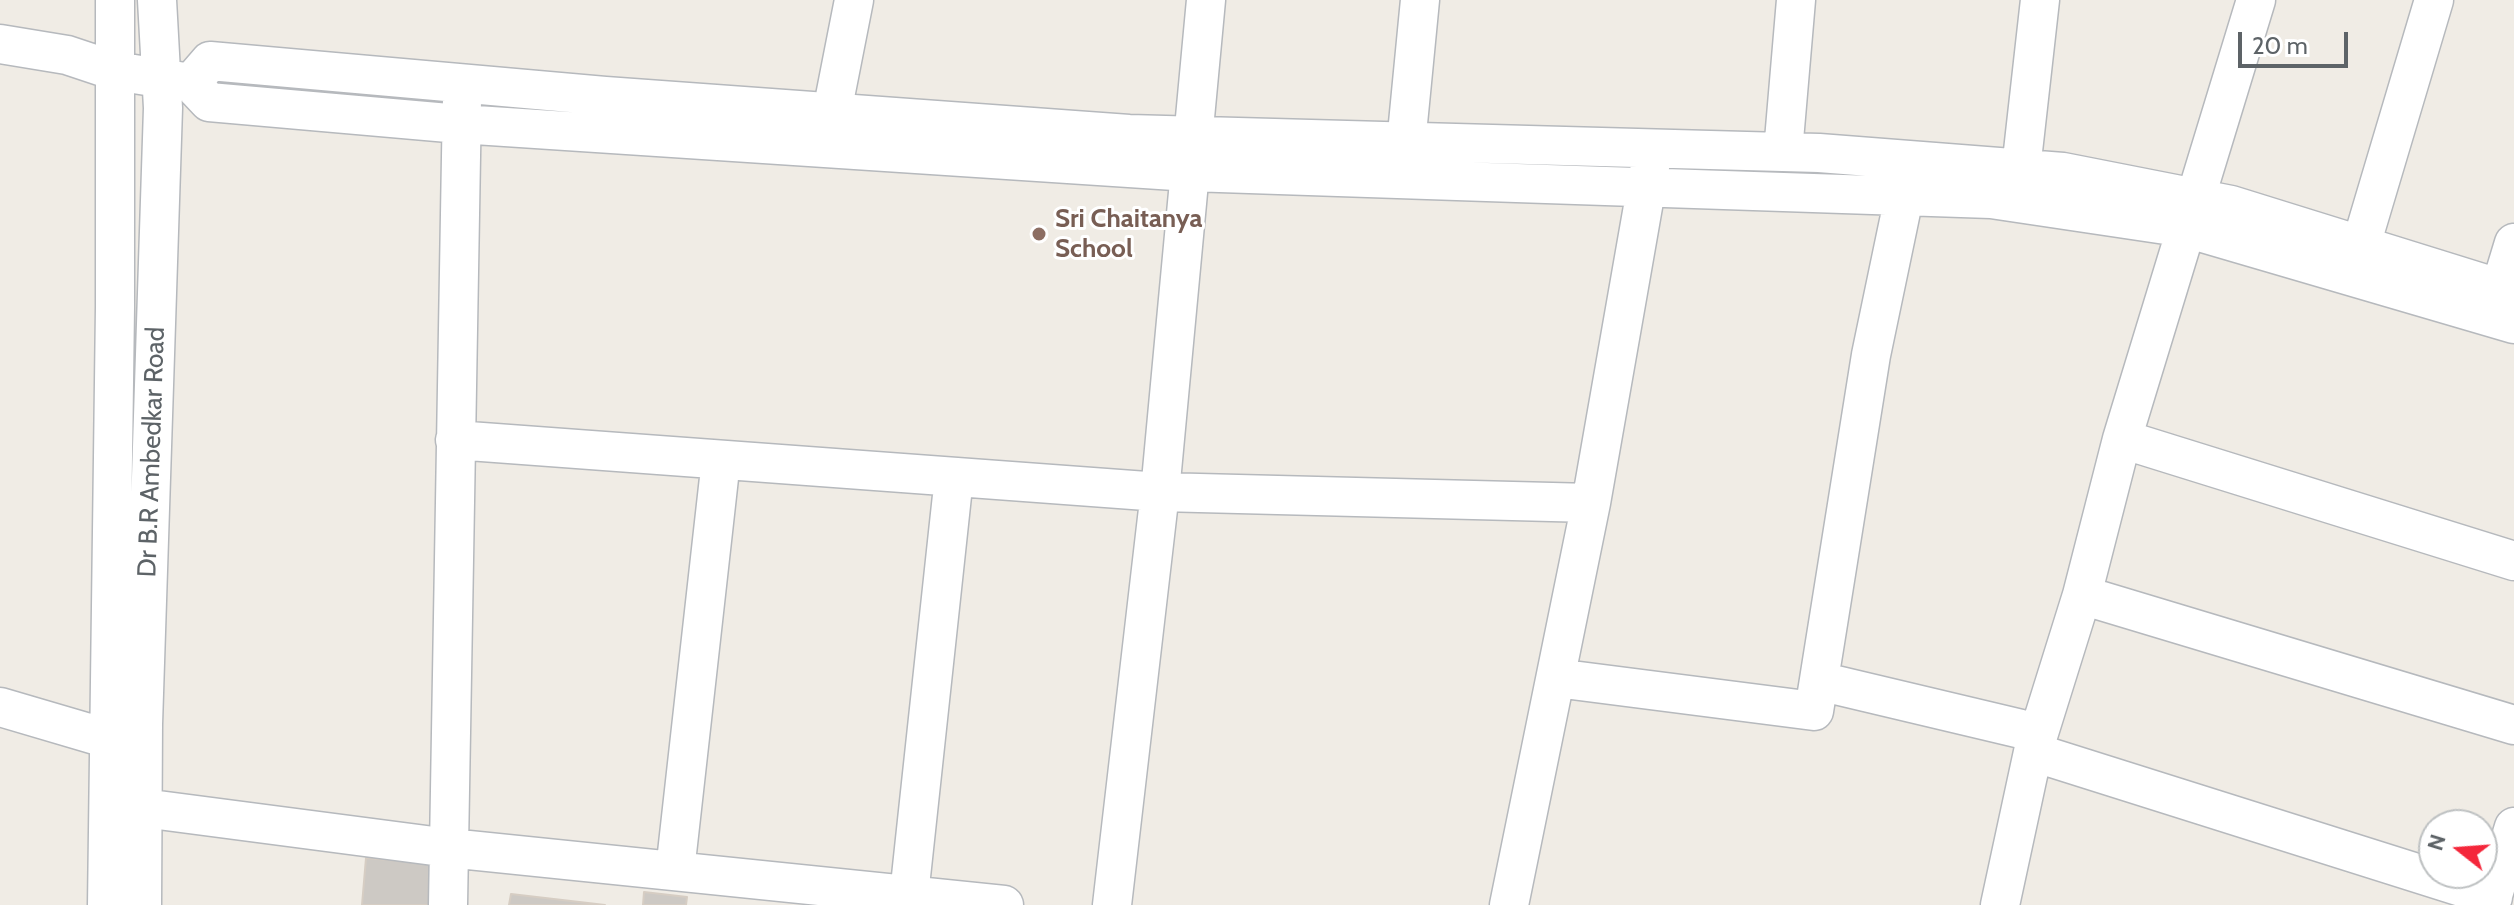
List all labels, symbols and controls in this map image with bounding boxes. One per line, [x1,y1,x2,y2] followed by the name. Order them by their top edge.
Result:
[2242,16,2352,66] scale bar
[2252,31,2308,60] text: 20 m
[1055,203,1203,264] place label: Sri Chaitanya School
[1030,225,1048,243] marker: Sri Chaitanya School
[132,326,172,578] street label: Dr B.R Ambedkar Road
[2418,809,2498,889] north arrow
[2421,831,2452,854] text: N

